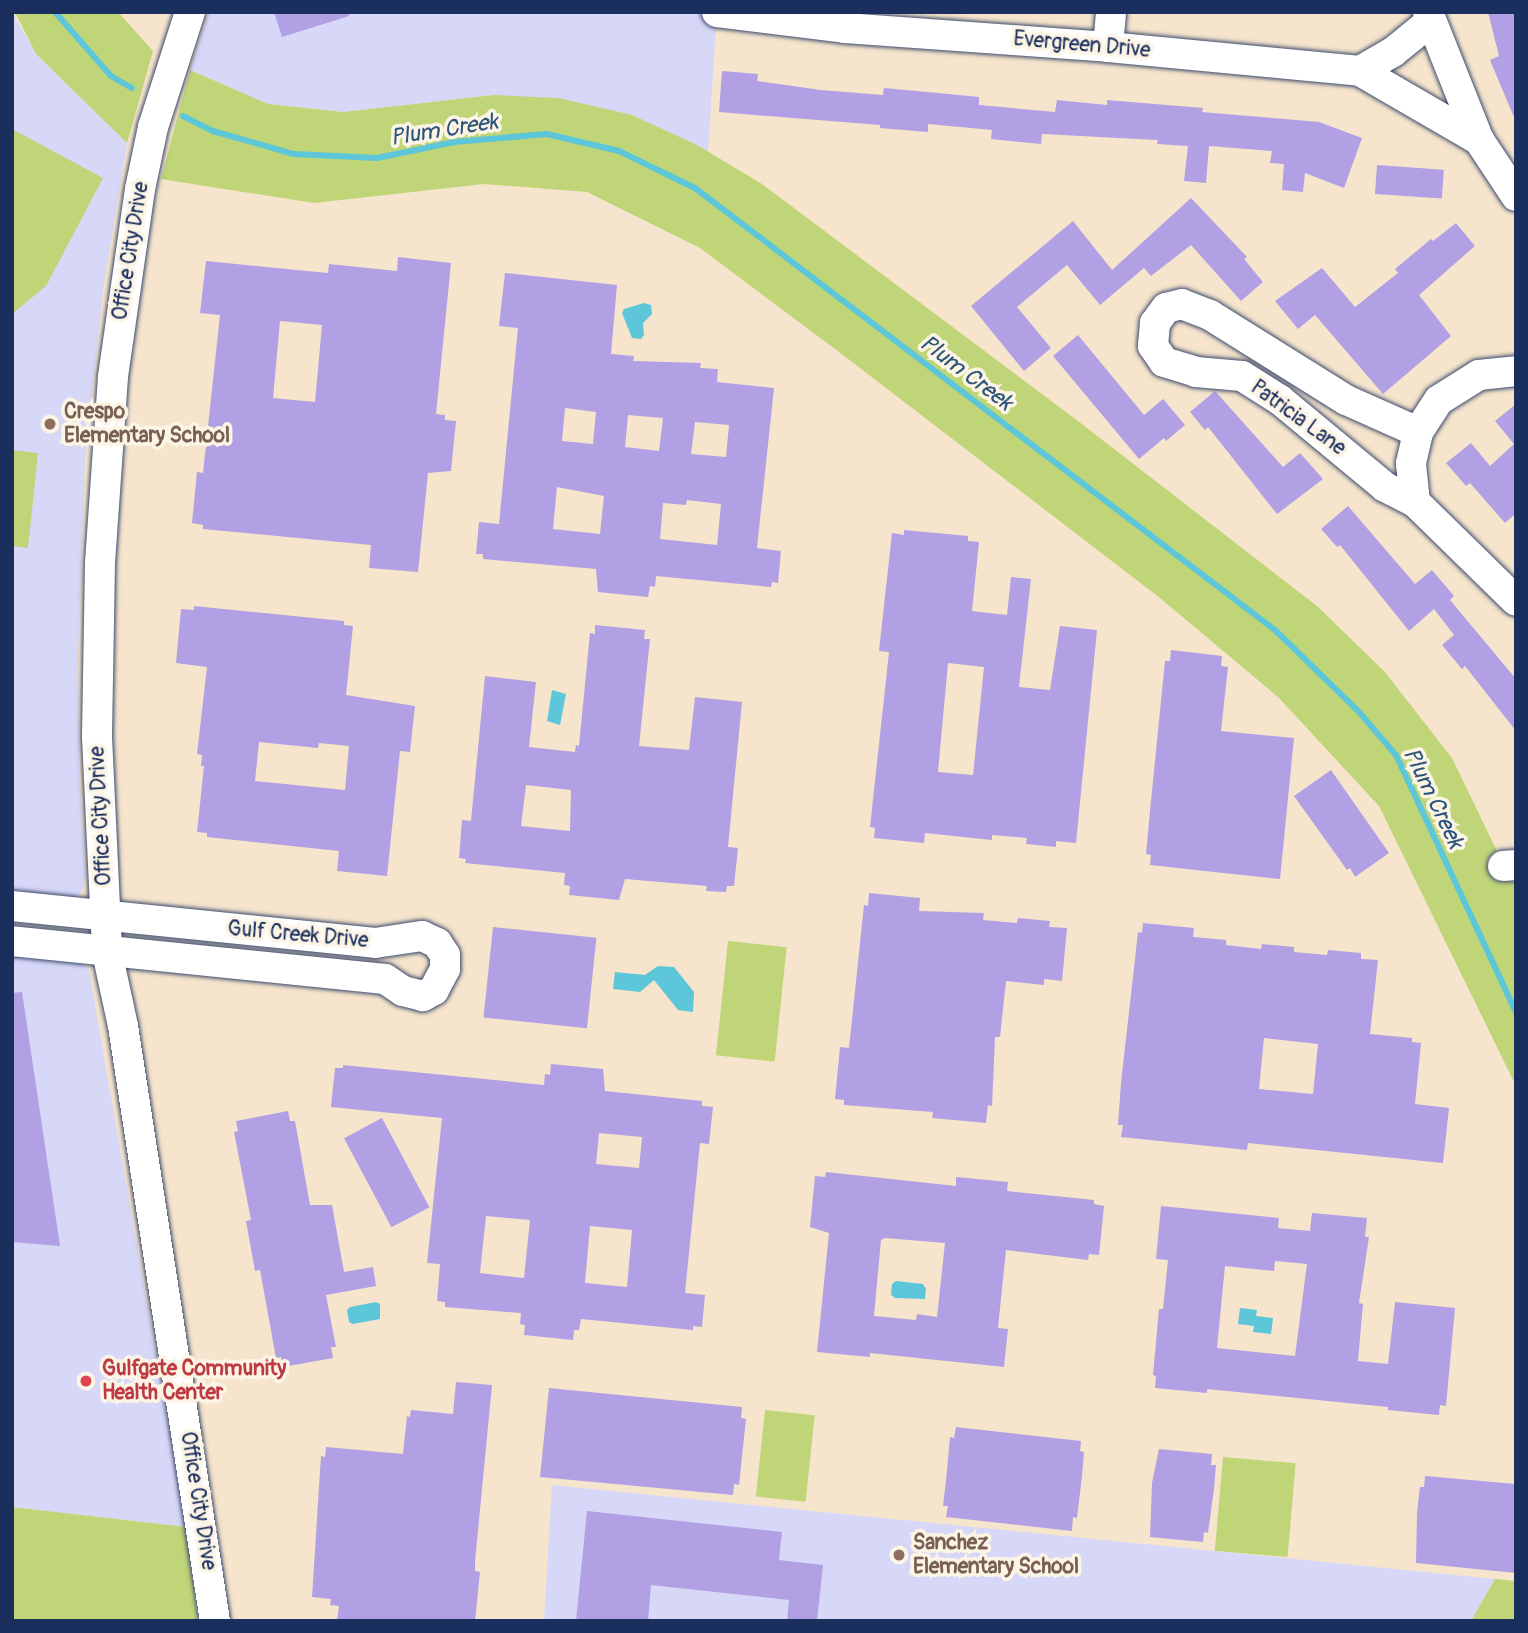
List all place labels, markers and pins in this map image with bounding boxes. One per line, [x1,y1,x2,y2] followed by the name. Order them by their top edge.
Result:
[64,399,230,449] place label: Crespo Elementary School
[42,416,58,432] marker: Crespo Elementary School
[102,1356,286,1406] place label: Gulfgate Community Health Center
[76,1371,96,1391] marker: Gulfgate Community Health Center
[913,1530,1079,1580] place label: Sanchez Elementary School
[891,1547,907,1563] marker: Sanchez Elementary School

